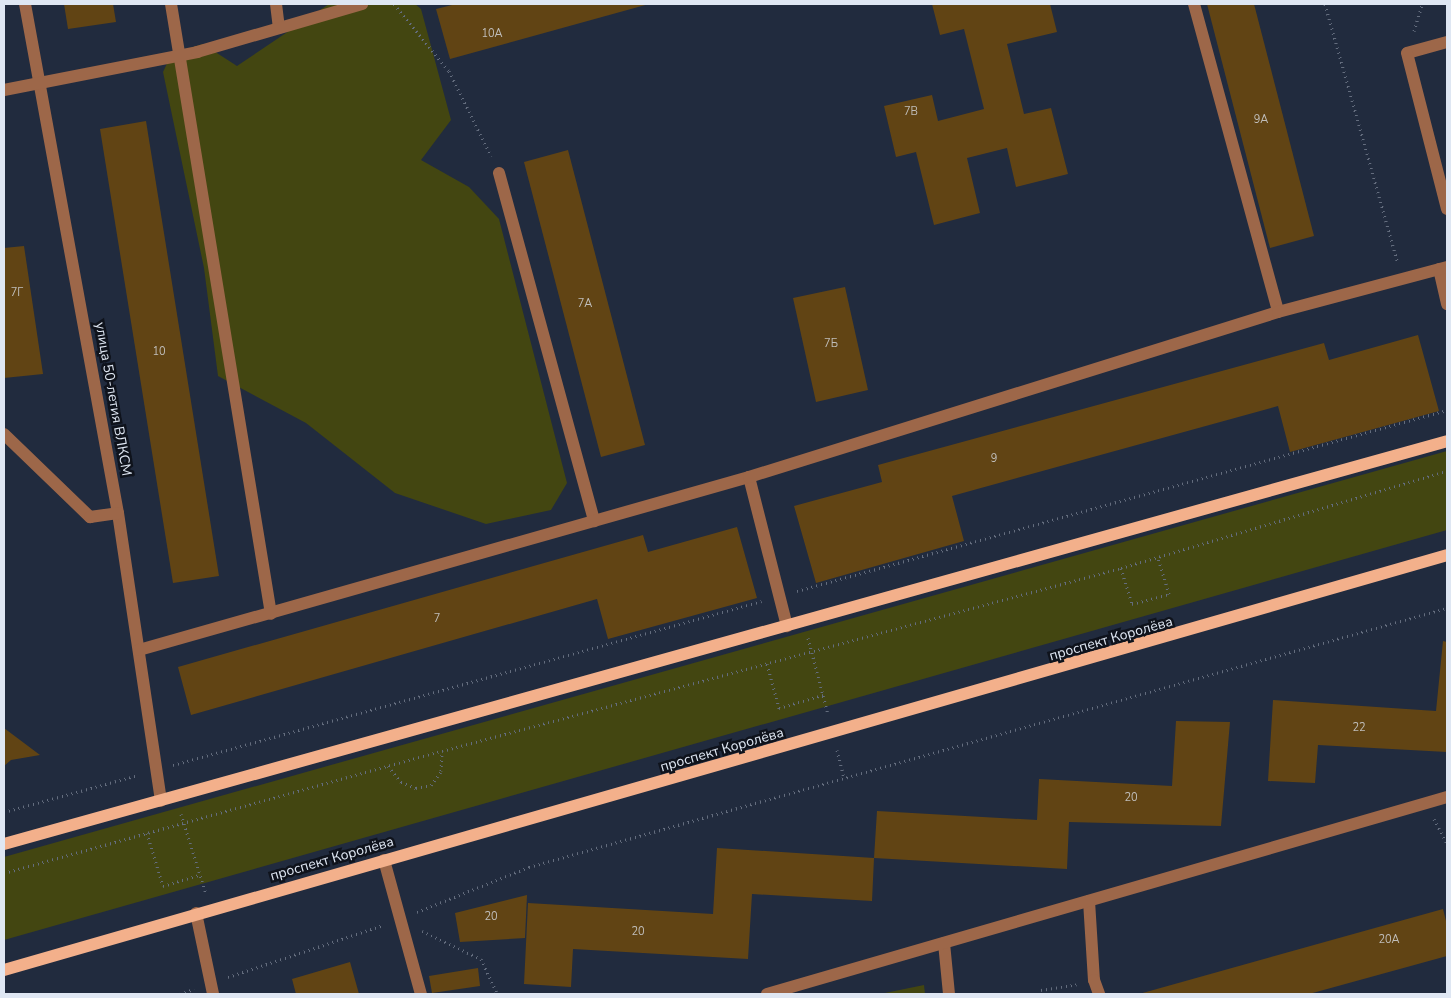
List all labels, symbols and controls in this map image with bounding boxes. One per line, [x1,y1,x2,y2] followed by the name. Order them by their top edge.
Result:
[481,27,503,41] house number: 10А
[904,105,918,119] house number: 7В
[1254,113,1268,127] house number: 9А
[11,286,23,300] house number: 7Г
[578,297,592,311] house number: 7А
[91,321,135,477] street label: улица 50-летия ВЛКСМ
[824,337,838,351] house number: 7Б
[152,345,166,359] house number: 10
[991,452,997,466] house number: 9
[434,612,440,626] house number: 7
[1047,613,1175,665] street label: проспект Королёва
[1352,721,1366,735] house number: 22
[658,724,786,776] street label: проспект Королёва
[1124,791,1138,805] house number: 20
[268,833,396,885] street label: проспект Королёва
[484,910,498,924] house number: 20
[631,925,645,939] house number: 20
[1378,933,1400,947] house number: 20А

